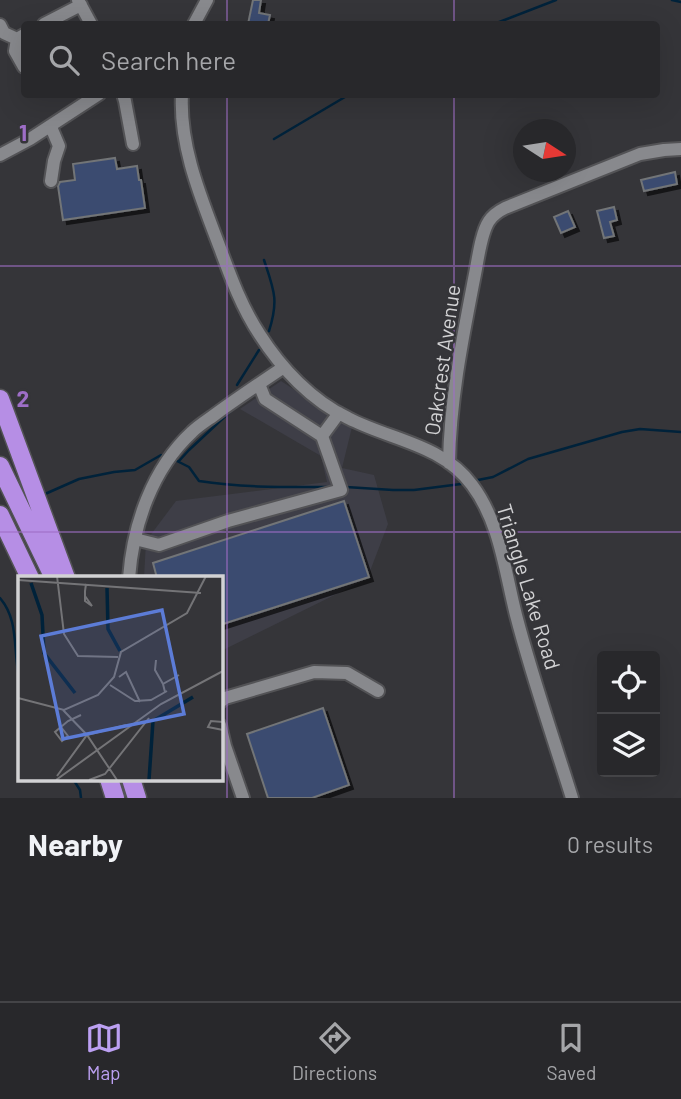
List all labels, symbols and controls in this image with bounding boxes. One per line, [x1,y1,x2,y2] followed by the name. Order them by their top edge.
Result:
[21,21,660,98] search box
[45,41,83,79] icon: search
[101,44,236,75] text: Search here
[19,118,27,146] text: 1
[513,119,576,182] north arrow
[419,283,464,437] street label: Oakcrest Avenue
[17,384,29,412] text: 2
[492,501,567,672] street label: Triangle Lake Road
[18,576,222,780] inset map
[597,651,660,777] map controls
[597,651,660,714] button: locate
[597,714,660,777] button: layers
[28,826,123,862] text: Nearby
[567,830,653,858] text: 0 results
[85,1019,123,1084] tab: Map
[292,1019,377,1084] tab: Directions
[546,1019,596,1084] tab: Saved

